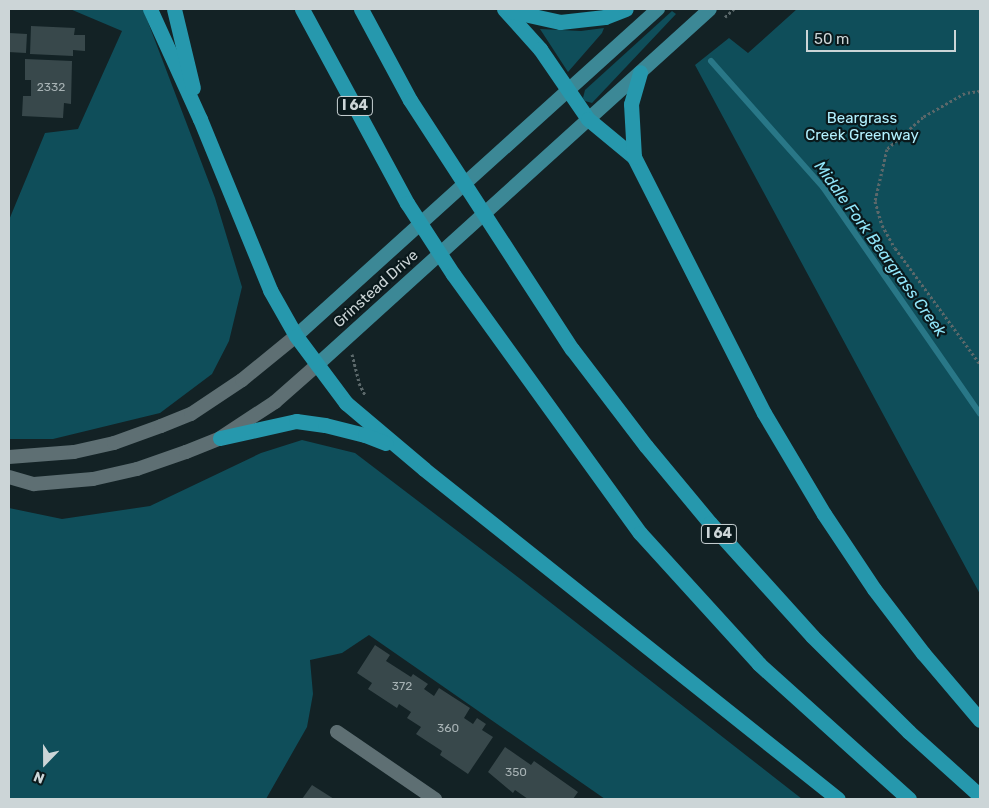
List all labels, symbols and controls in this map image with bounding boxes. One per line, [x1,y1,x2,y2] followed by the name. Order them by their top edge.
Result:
[809,20,959,52] scale bar
[814,30,849,48] text: 50 m
[37,81,65,95] house number: 2332
[336,94,374,118] road number: I 64
[805,109,919,144] park label: Beargrass Creek Greenway
[810,157,950,341] water label: Middle Fork Beargrass Creek
[330,246,422,332] street label: Grinstead Drive
[700,522,738,546] road number: I 64
[392,680,412,694] house number: 372
[437,722,459,736] house number: 360
[20,738,70,788] north arrow
[505,766,527,780] house number: 350
[31,768,47,787] text: N

